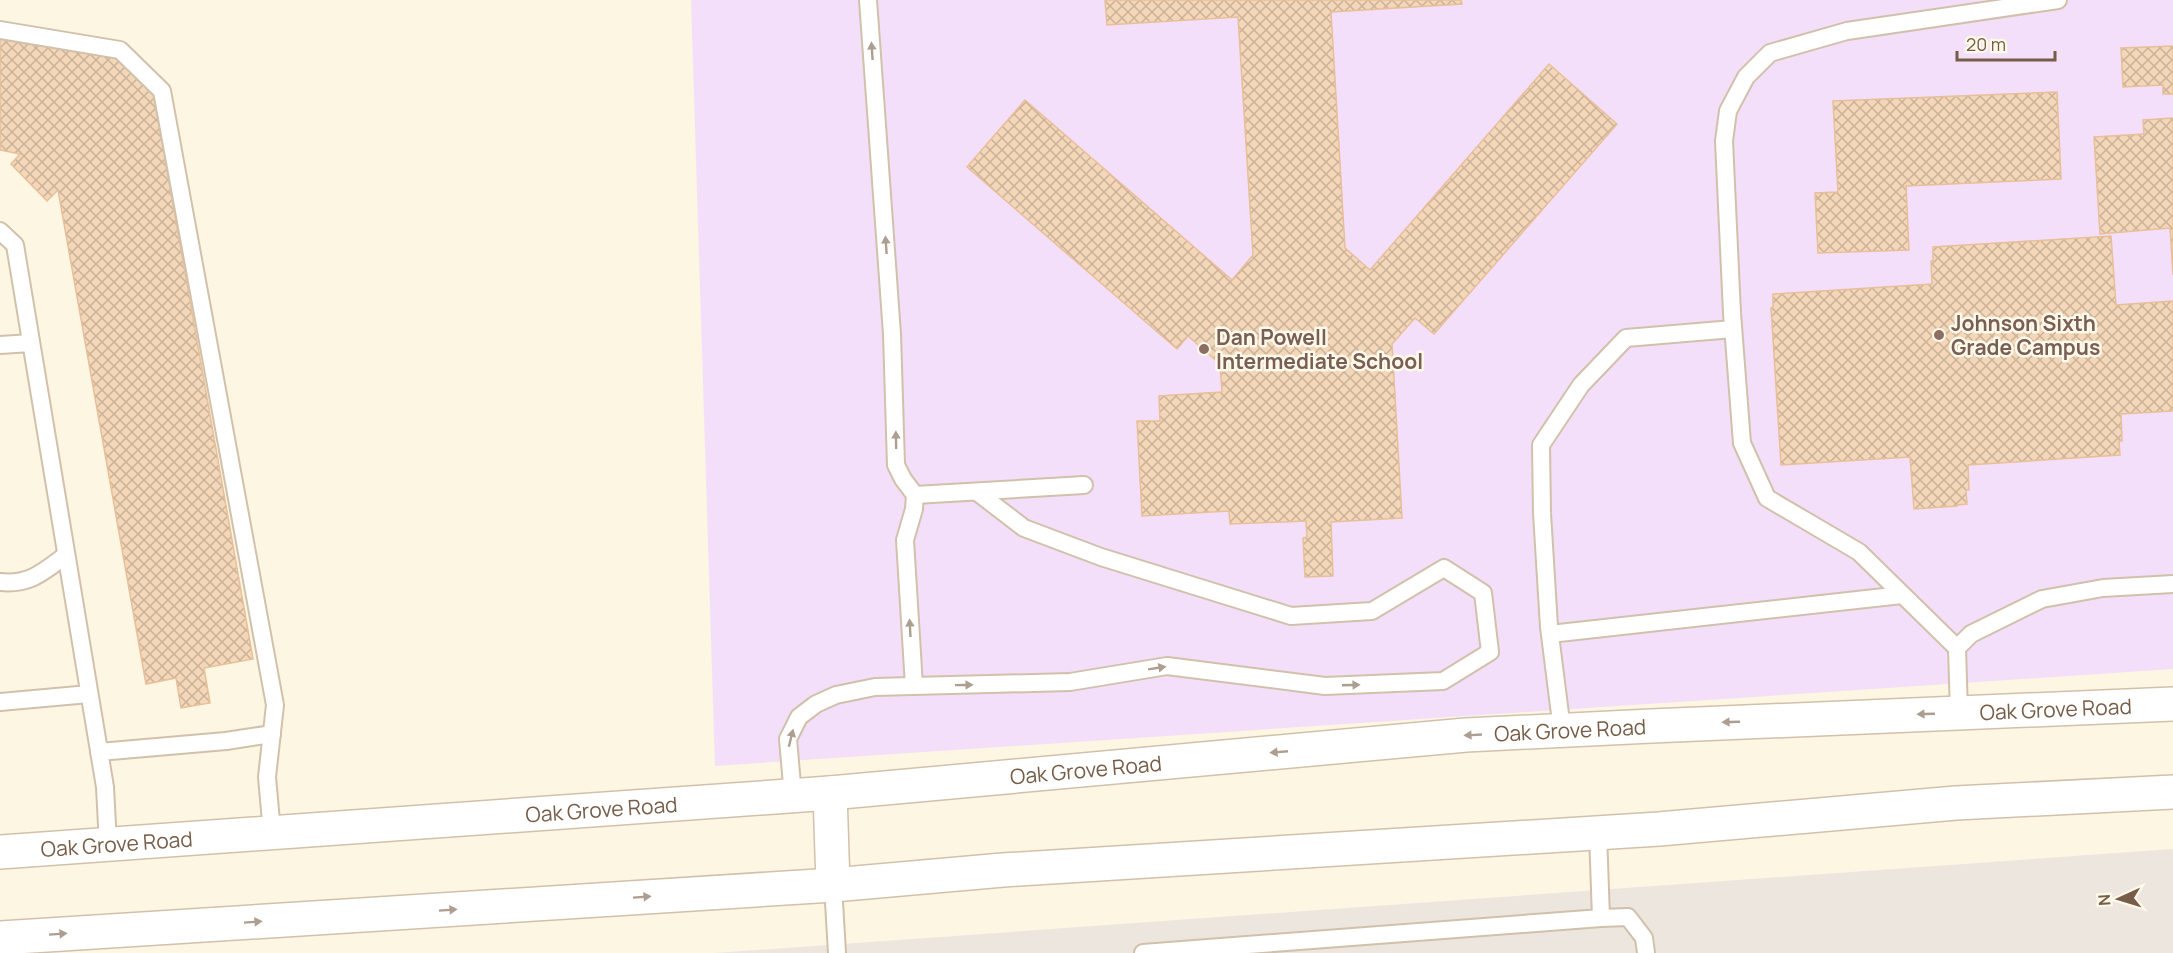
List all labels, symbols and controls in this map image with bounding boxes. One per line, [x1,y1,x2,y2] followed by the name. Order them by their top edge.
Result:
[1957,24,2054,62] scale bar
[1966,32,2006,56] text: 20 m
[867,41,876,60] one-way arrow
[881,236,890,255] one-way arrow
[1951,309,2100,361] place label: Johnson Sixth Grade Campus
[1216,323,1423,375] place label: Dan Powell Intermediate School
[1932,328,1946,342] marker: Johnson Sixth Grade Campus
[1197,342,1211,356] marker: Dan Powell Intermediate School
[891,430,900,449] one-way arrow
[906,618,915,637] one-way arrow
[1148,663,1167,672] one-way arrow
[954,680,973,689] one-way arrow
[1341,681,1360,690] one-way arrow
[1979,692,2132,726] street label: Oak Grove Road
[1916,710,1935,719] one-way arrow
[1493,712,1647,748] street label: Oak Grove Road
[1721,718,1740,727] one-way arrow
[786,729,796,747] one-way arrow
[1464,730,1483,740] one-way arrow
[1269,747,1288,757] one-way arrow
[1009,749,1163,791] street label: Oak Grove Road
[525,790,678,829] street label: Oak Grove Road
[40,824,194,863] street label: Oak Grove Road
[2089,869,2149,929] north arrow
[633,893,652,902] one-way arrow
[2093,894,2115,907] text: N
[438,905,457,914] one-way arrow
[244,917,263,926] one-way arrow
[49,929,68,939] one-way arrow

